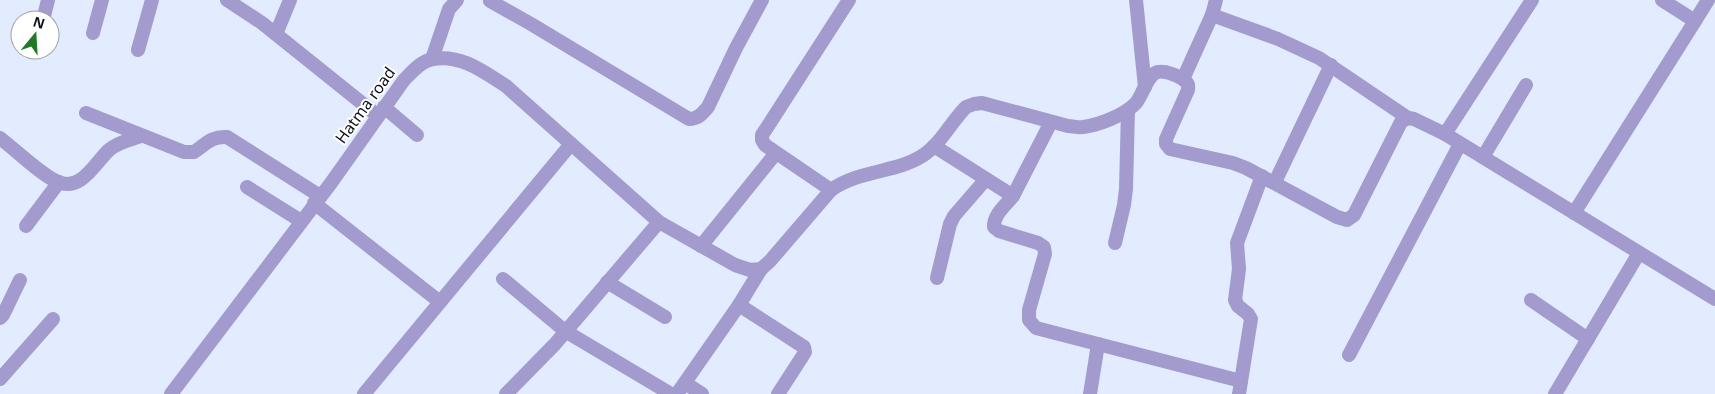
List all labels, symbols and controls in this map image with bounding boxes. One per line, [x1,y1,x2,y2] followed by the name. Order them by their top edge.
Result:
[10,10,60,60] north arrow
[31,11,48,33] text: N
[330,62,400,148] street label: Hatma road

